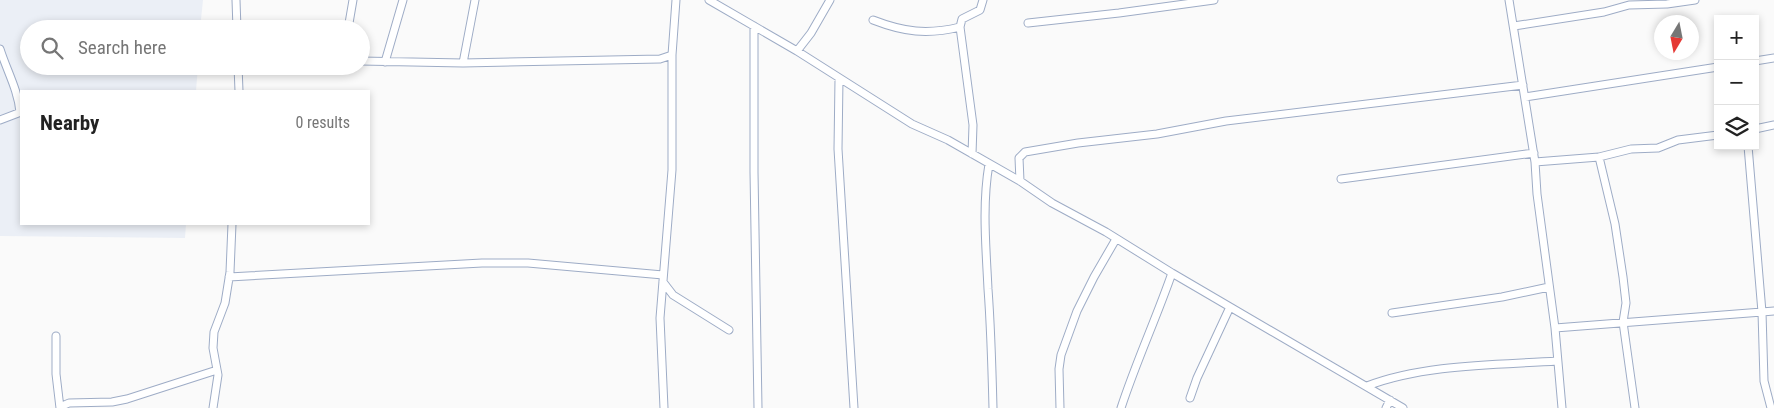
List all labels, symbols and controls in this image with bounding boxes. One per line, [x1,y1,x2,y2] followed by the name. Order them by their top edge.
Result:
[1654,15,1699,60] north arrow
[1714,15,1759,150] map controls
[1714,15,1759,60] button: +
[20,20,370,75] search box
[38,34,66,62] icon: search
[78,36,166,59] text: Search here
[1714,60,1759,105] button: −
[1714,105,1759,150] button: layers
[40,111,99,135] text: Nearby
[295,113,350,132] text: 0 results

